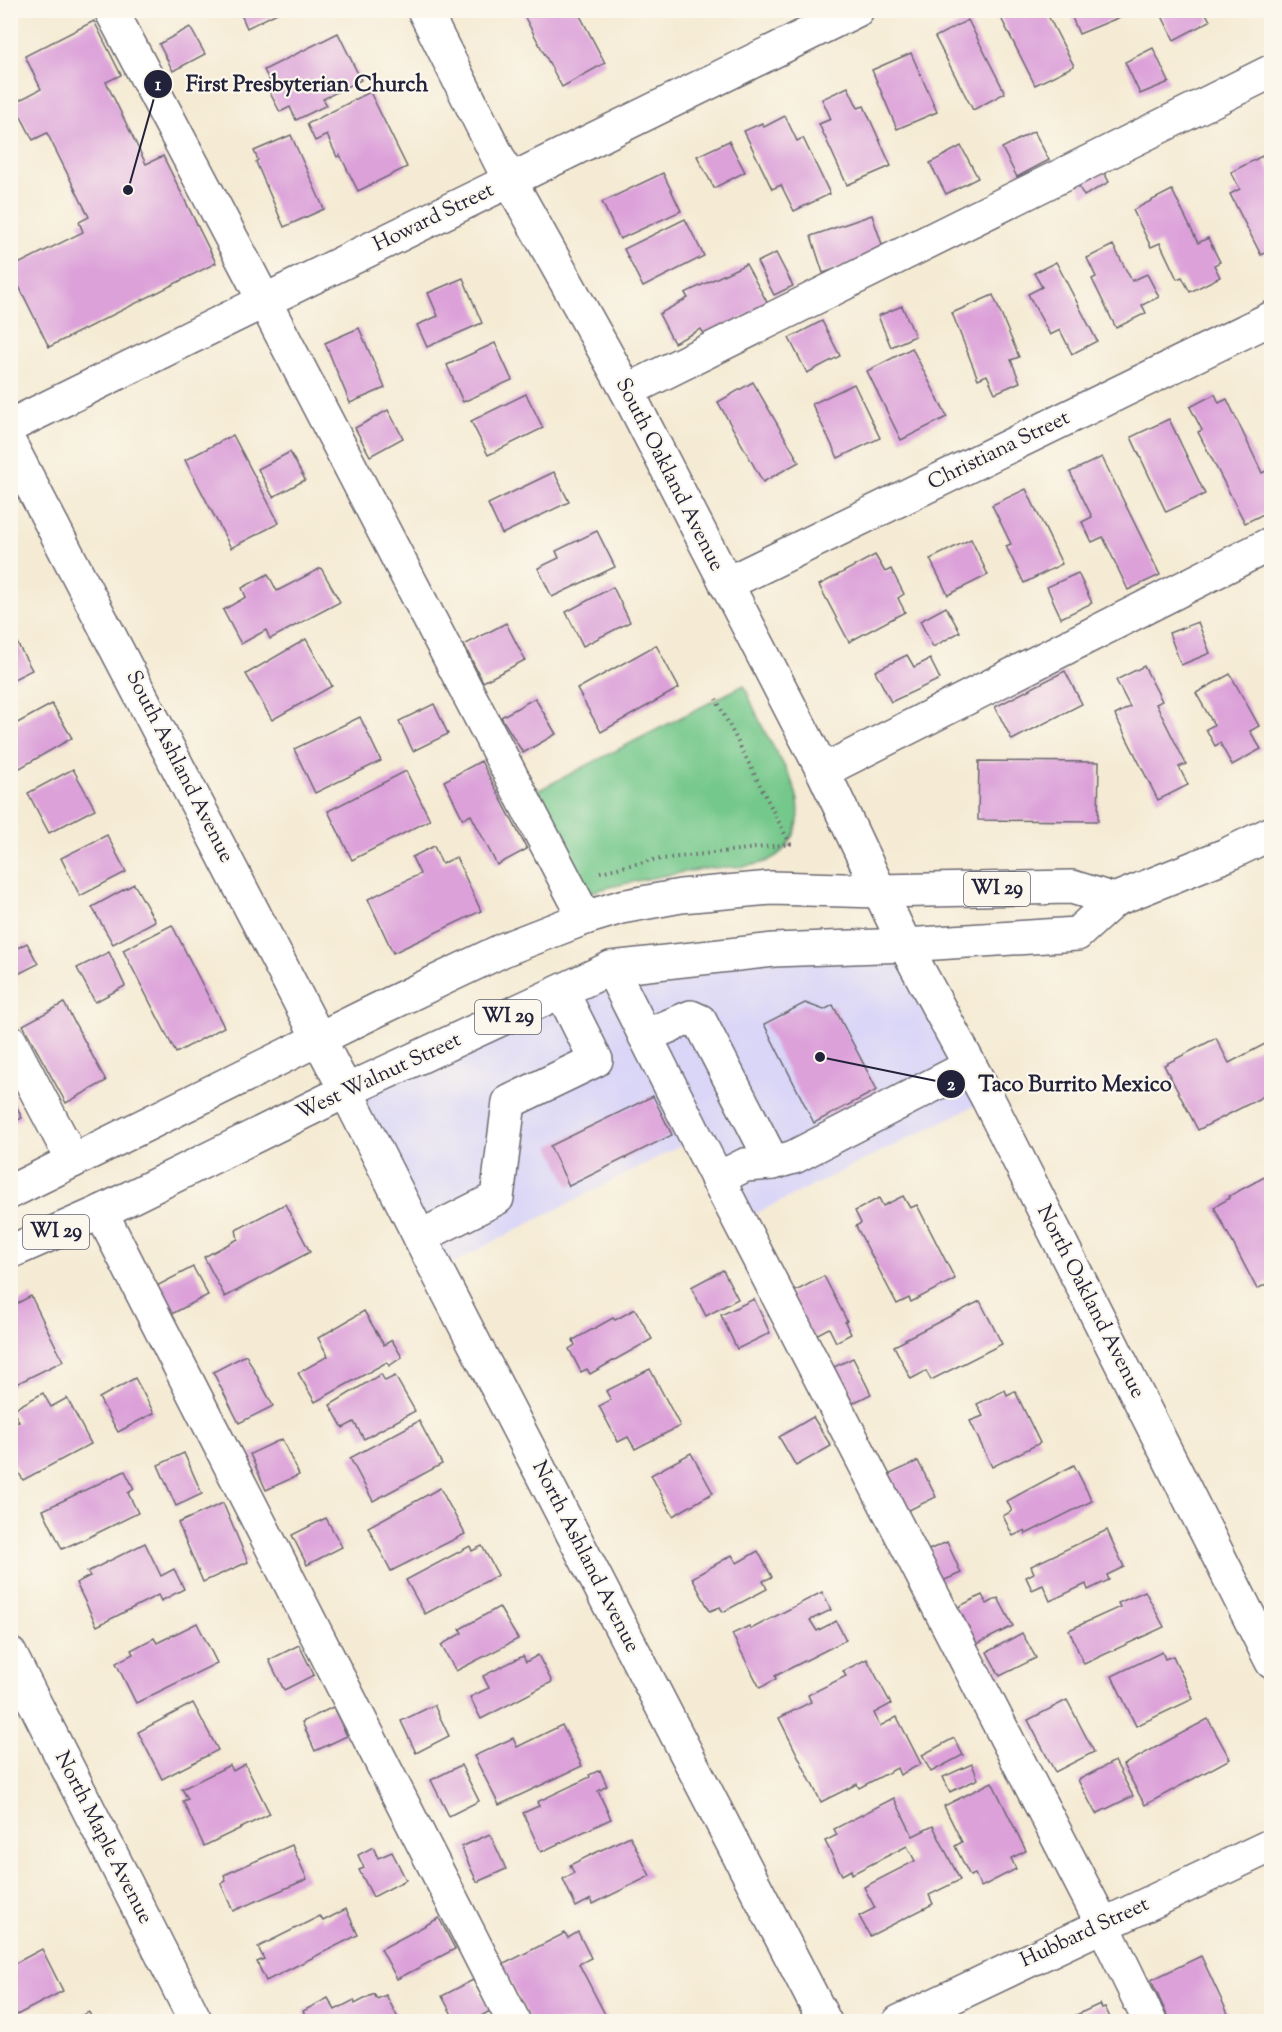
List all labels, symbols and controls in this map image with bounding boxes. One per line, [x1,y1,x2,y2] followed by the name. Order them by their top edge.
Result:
[143,64,440,104] callout: First Presbyterian Church
[186,70,428,102] text: First Presbyterian Church
[155,73,162,99] text: 1
[369,176,499,260] street label: Howard Street
[607,373,731,577] street label: South Oakland Avenue
[923,404,1075,498] street label: Christiana Street
[118,666,240,868] street label: South Ashland Avenue
[964,872,1030,906] road number: WI 29
[475,1000,541,1034] road number: WI 29
[292,1026,466,1128] street label: West Walnut Street
[936,1064,1184,1104] callout: Taco Burrito Mexico
[978,1070,1172,1102] text: Taco Burrito Mexico
[947,1073,956,1099] text: 2
[1028,1200,1152,1404] street label: North Oakland Avenue
[23,1215,89,1249] road number: WI 29
[524,1456,646,1658] street label: North Ashland Avenue
[46,1746,160,1930] street label: North Maple Avenue
[1016,1890,1154,1976] street label: Hubbard Street

